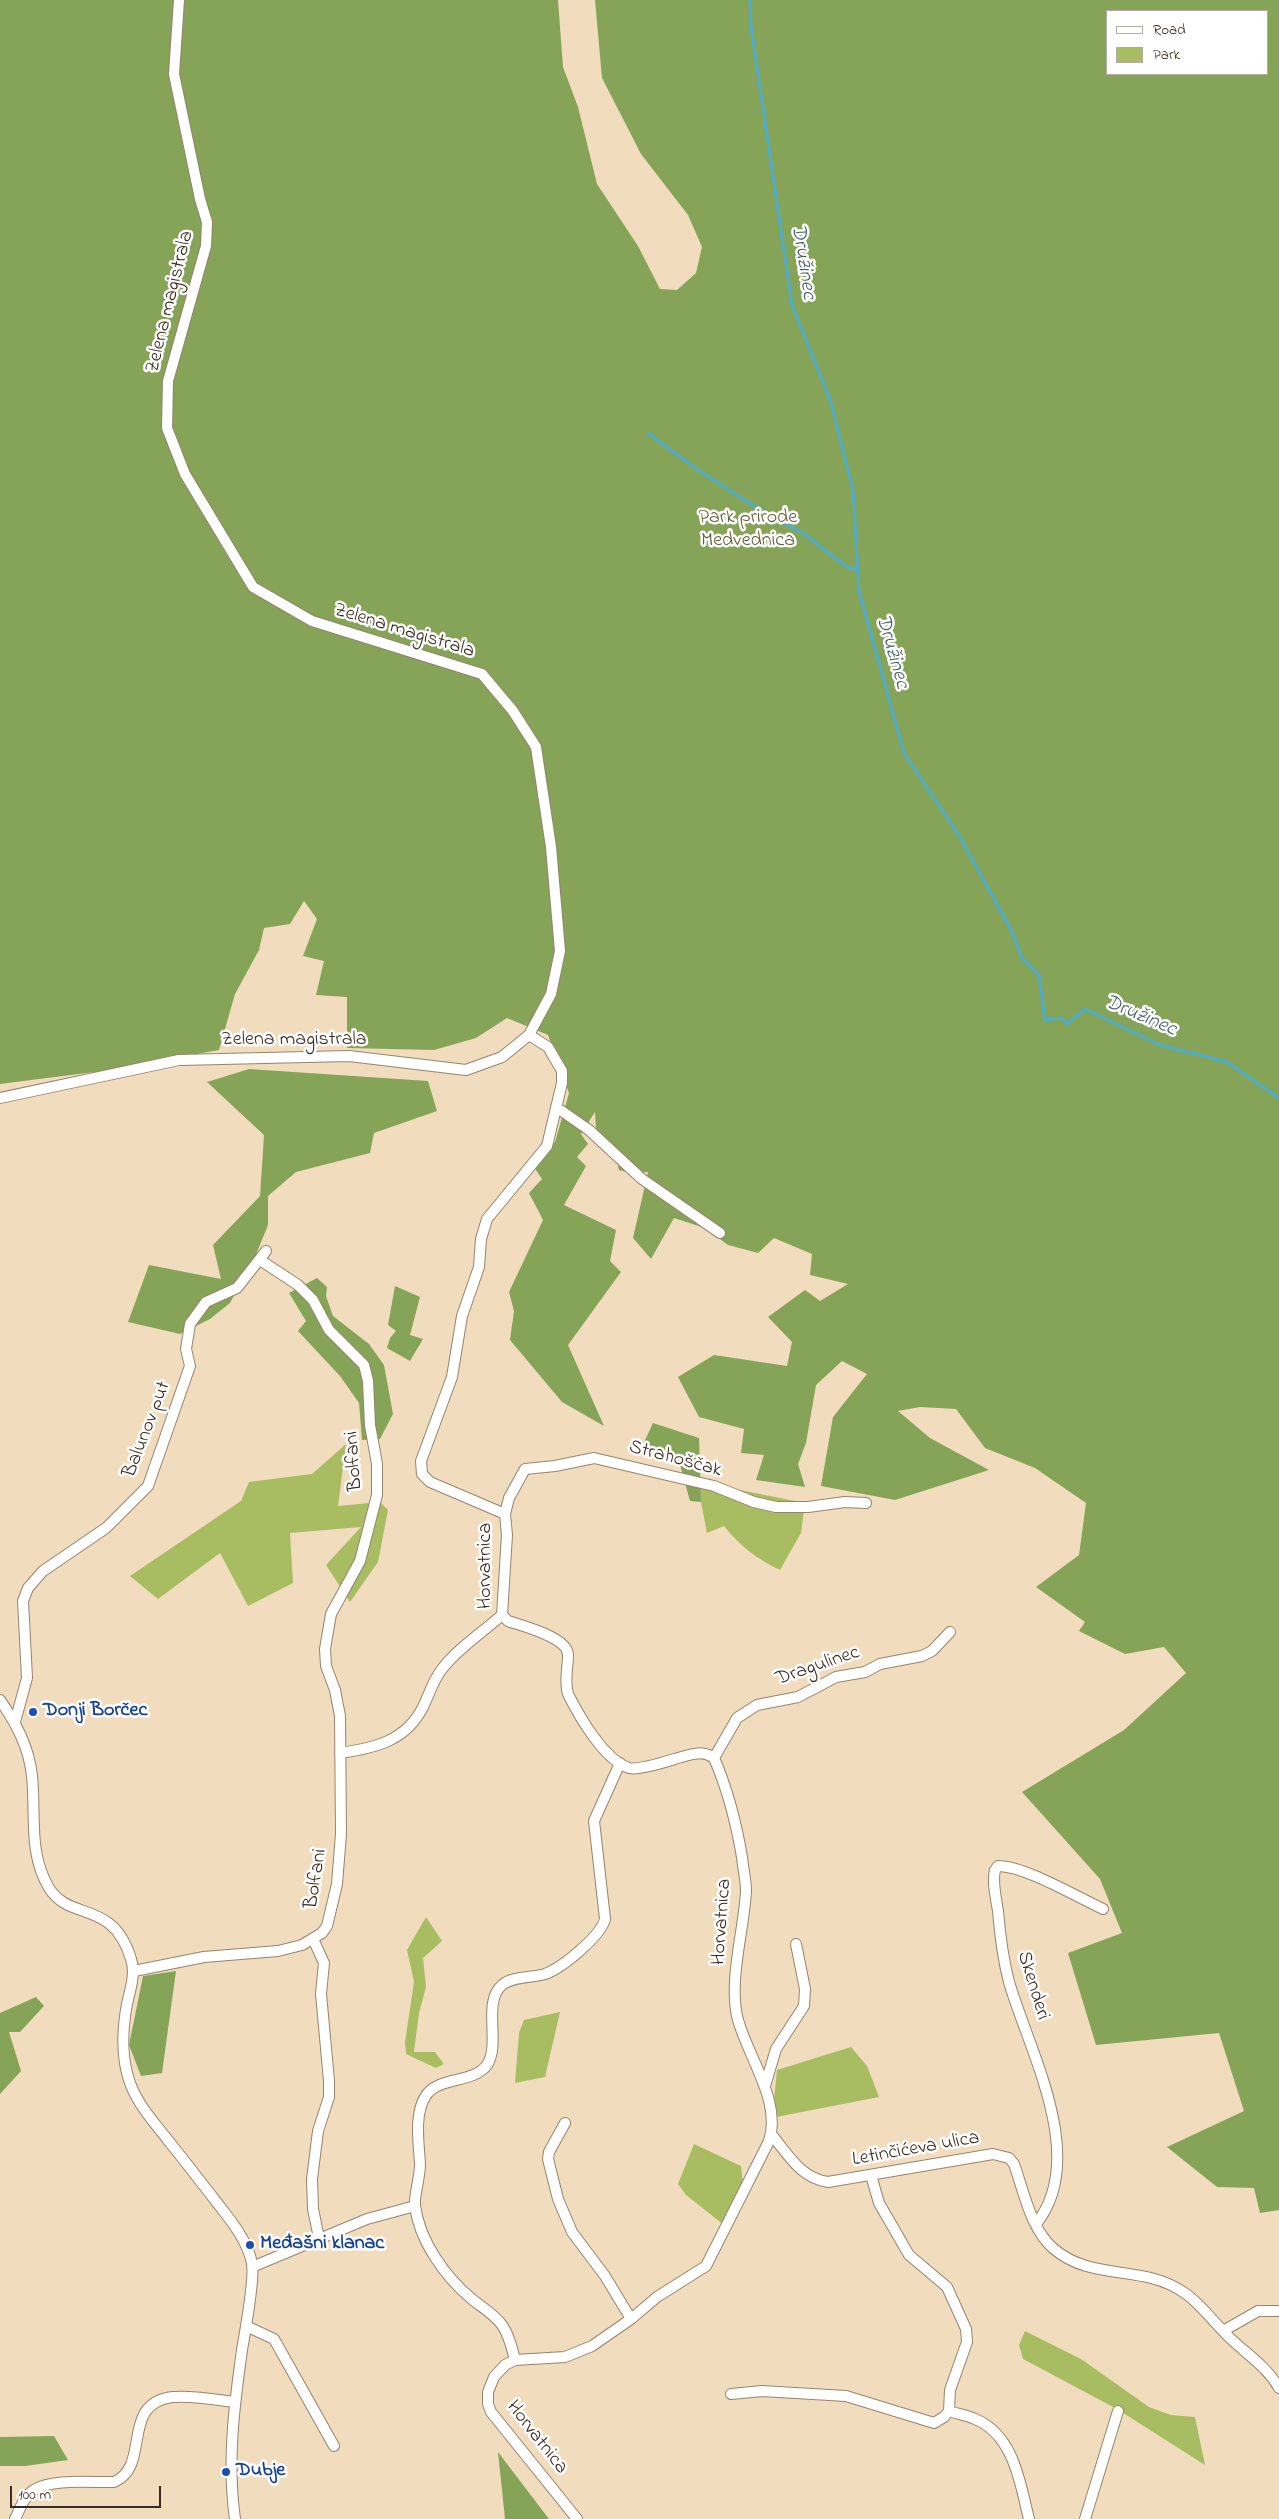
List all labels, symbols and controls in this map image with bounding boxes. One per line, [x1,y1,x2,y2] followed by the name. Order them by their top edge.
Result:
[1106,10,1269,75] legend
[1153,19,1186,41] text: Road
[1153,44,1180,66] text: Park
[784,223,820,301] water label: Družinec
[142,229,200,375] street label: Zelena magistrala
[699,507,797,554] park label: Park prirode Medvednica
[331,599,477,665] street label: Zelena magistrala
[868,612,914,692] water label: Družinec
[1100,991,1180,1043] water label: Družinec
[221,1029,367,1053] street label: Zelena magistrala
[119,1379,177,1481] street label: Balunov put
[341,1430,369,1492] street label: Bolfani
[626,1436,724,1484] street label: Strahoščak
[475,1523,499,1609] street label: Horvatnica
[773,1642,863,1692] street label: Dragulinec
[43,1700,147,1724] place label: Donji Borčec
[27,1706,39,1718] marker: Donji Borčec
[300,1847,334,1911] street label: Bolfani
[708,1878,738,1966] street label: Horvatnica
[1010,1949,1054,2023] street label: Skenderi
[851,2127,981,2173] street label: Letinčićeva ulica
[260,2233,384,2257] place label: Međašni klanac
[244,2239,256,2251] marker: Međašni klanac
[500,2396,572,2480] street label: Horvatnica
[236,2460,285,2484] place label: Dubje
[220,2466,232,2478] marker: Dubje
[12,2476,164,2508] scale bar
[18,2484,51,2506] text: 100 m

